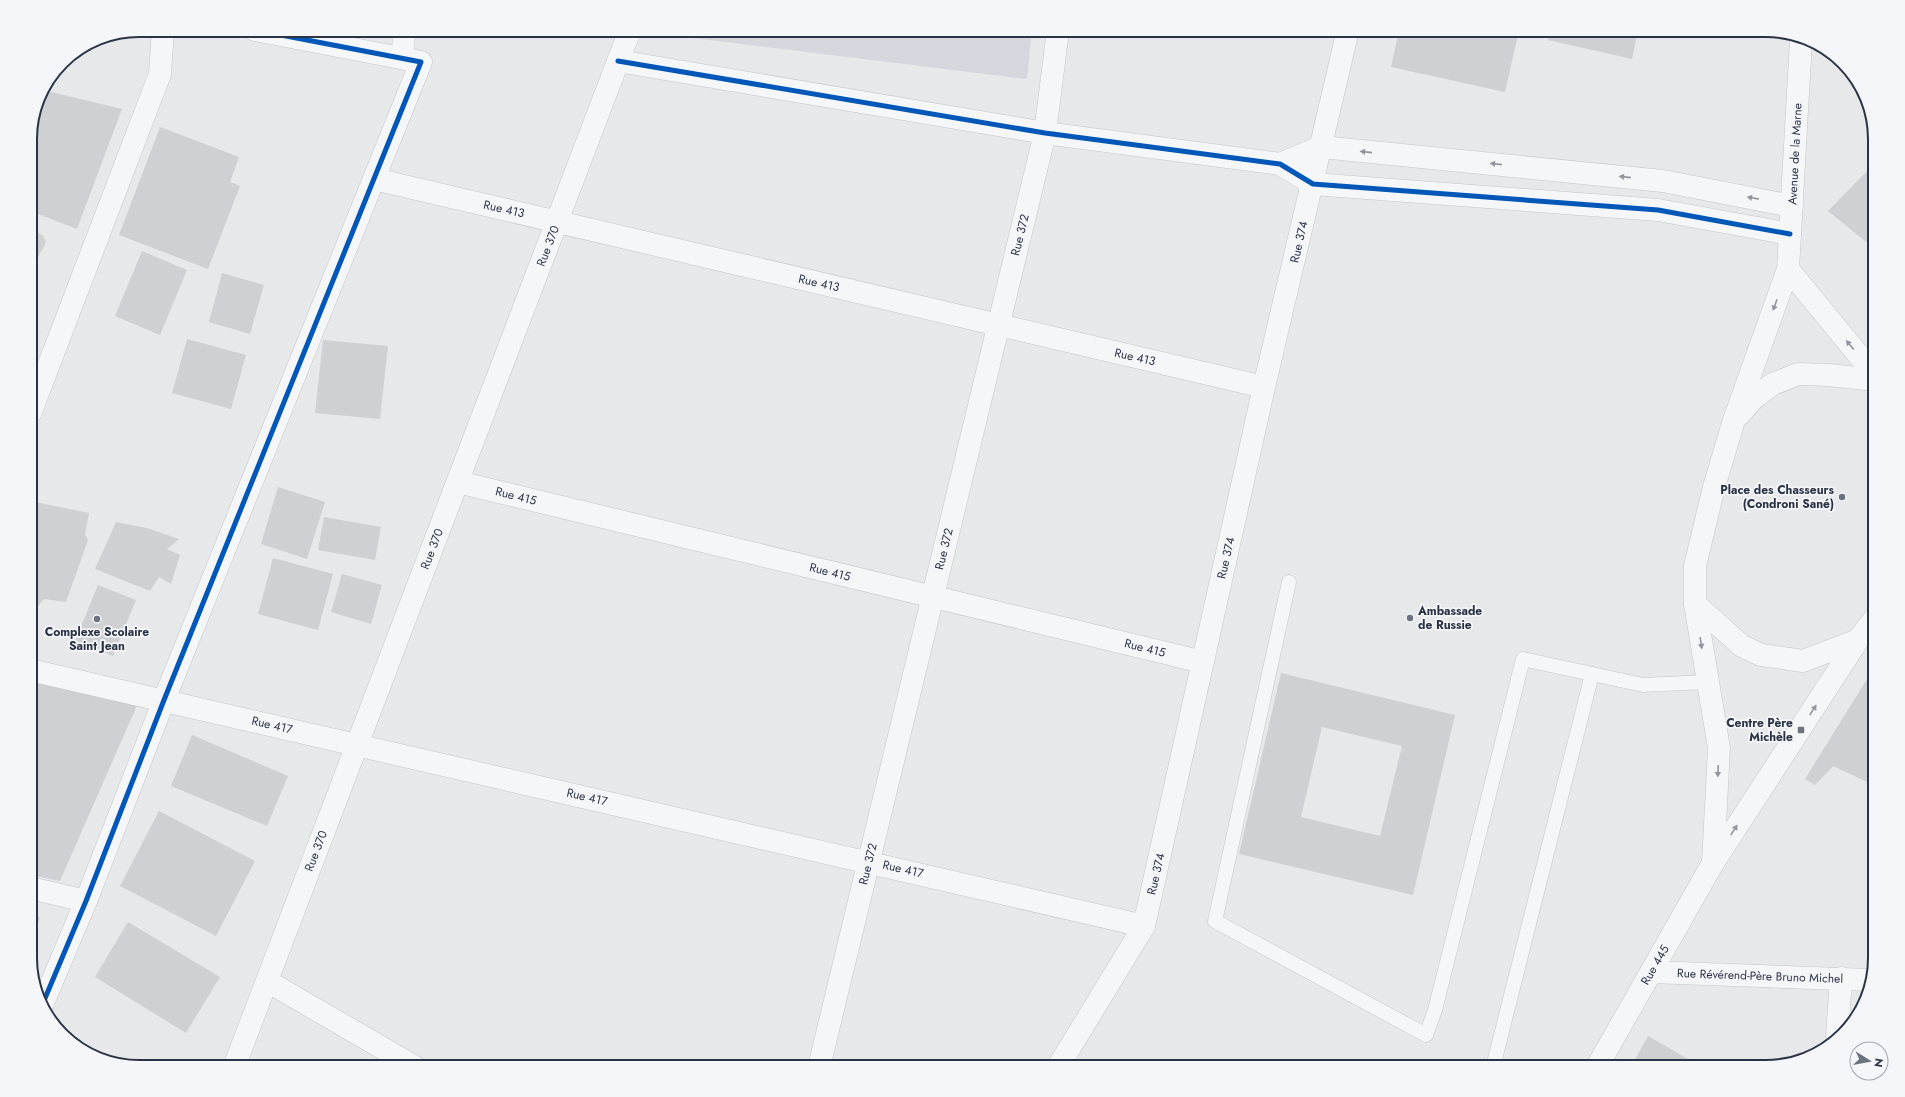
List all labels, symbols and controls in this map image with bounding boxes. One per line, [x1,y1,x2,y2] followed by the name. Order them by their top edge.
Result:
[1783,103,1807,205] street label: Avenue de la Marne
[1360,148,1373,155] one-way arrow
[1490,161,1502,168] one-way arrow
[1619,174,1631,181] one-way arrow
[1747,195,1759,201] one-way arrow
[482,196,527,223] street label: Rue 413
[1006,212,1034,258] street label: Rue 372
[1285,219,1313,265] street label: Rue 374
[532,223,564,269] street label: Rue 370
[797,270,842,297] street label: Rue 413
[1772,300,1778,312] one-way arrow
[1845,340,1854,350] one-way arrow
[1113,344,1158,371] street label: Rue 413
[1720,481,1835,513] place label: Place des Chasseurs (Condroni Sané)
[493,482,539,510] street label: Rue 415
[1837,492,1847,502] marker: Place des Chasseurs (Condroni Sané)
[416,526,448,572] street label: Rue 370
[930,526,958,572] street label: Rue 372
[1212,535,1240,581] street label: Rue 374
[807,558,853,586] street label: Rue 415
[1417,602,1482,634] place label: Ambassade de Russie
[1405,613,1415,623] marker: Ambassade de Russie
[92,614,102,624] marker: Complexe Scolaire Saint Jean
[45,623,149,655] place label: Complexe Scolaire Saint Jean
[1122,634,1168,662] street label: Rue 415
[1698,637,1704,649] one-way arrow
[1809,704,1816,716] one-way arrow
[250,712,295,739] street label: Rue 417
[1726,714,1793,746] place label: Centre Père Michèle
[1796,725,1806,735] marker: Centre Père Michèle
[1714,765,1721,777] one-way arrow
[565,784,610,811] street label: Rue 417
[1730,825,1738,836] one-way arrow
[300,828,332,874] street label: Rue 370
[854,841,882,887] street label: Rue 372
[1142,851,1170,897] street label: Rue 374
[881,856,926,883] street label: Rue 417
[1636,941,1674,988] street label: Rue 445
[1677,964,1843,988] street label: Rue Révérend-Père Bruno Michel
[1849,1041,1889,1081] north arrow
[1870,1057,1888,1069] text: N

